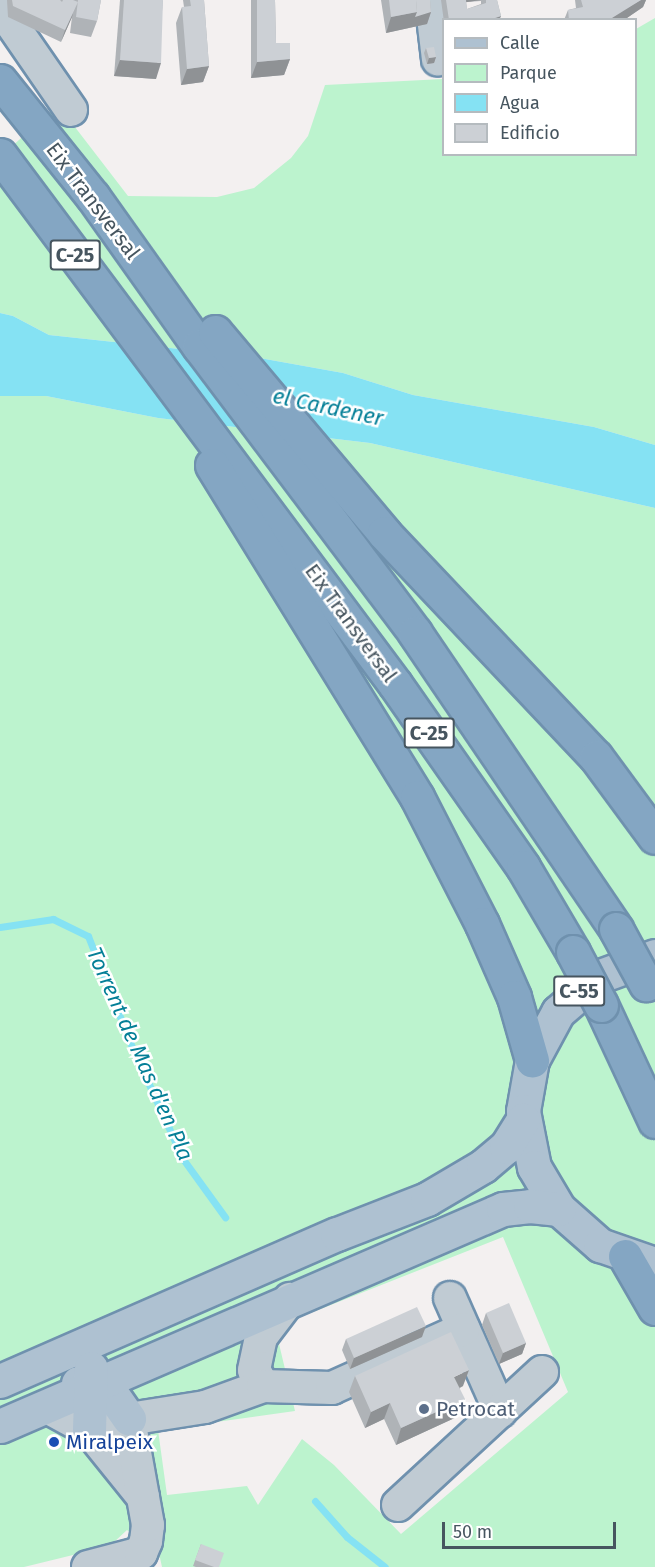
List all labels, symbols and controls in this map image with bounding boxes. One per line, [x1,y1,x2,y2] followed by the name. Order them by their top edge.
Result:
[442,18,637,156] legend
[500,32,540,54] text: Calle
[500,62,557,84] text: Parque
[500,92,540,114] text: Agua
[500,122,560,144] text: Edificio
[41,137,145,265] street label: Eix Transversal
[50,238,100,272] road number: C-25
[270,382,386,432] water label: el Cardener
[300,559,402,687] street label: Eix Transversal
[404,716,454,750] road number: C-25
[81,943,199,1165] water label: Torrent de Mas d'en Pla
[552,974,606,1008] road number: C-55
[436,1396,515,1422] place label: Petrocat
[417,1402,431,1416] marker: Petrocat
[66,1429,153,1455] place label: Miralpeix
[47,1435,61,1449] marker: Miralpeix
[445,1510,619,1548] scale bar
[453,1521,492,1543] text: 50 m

